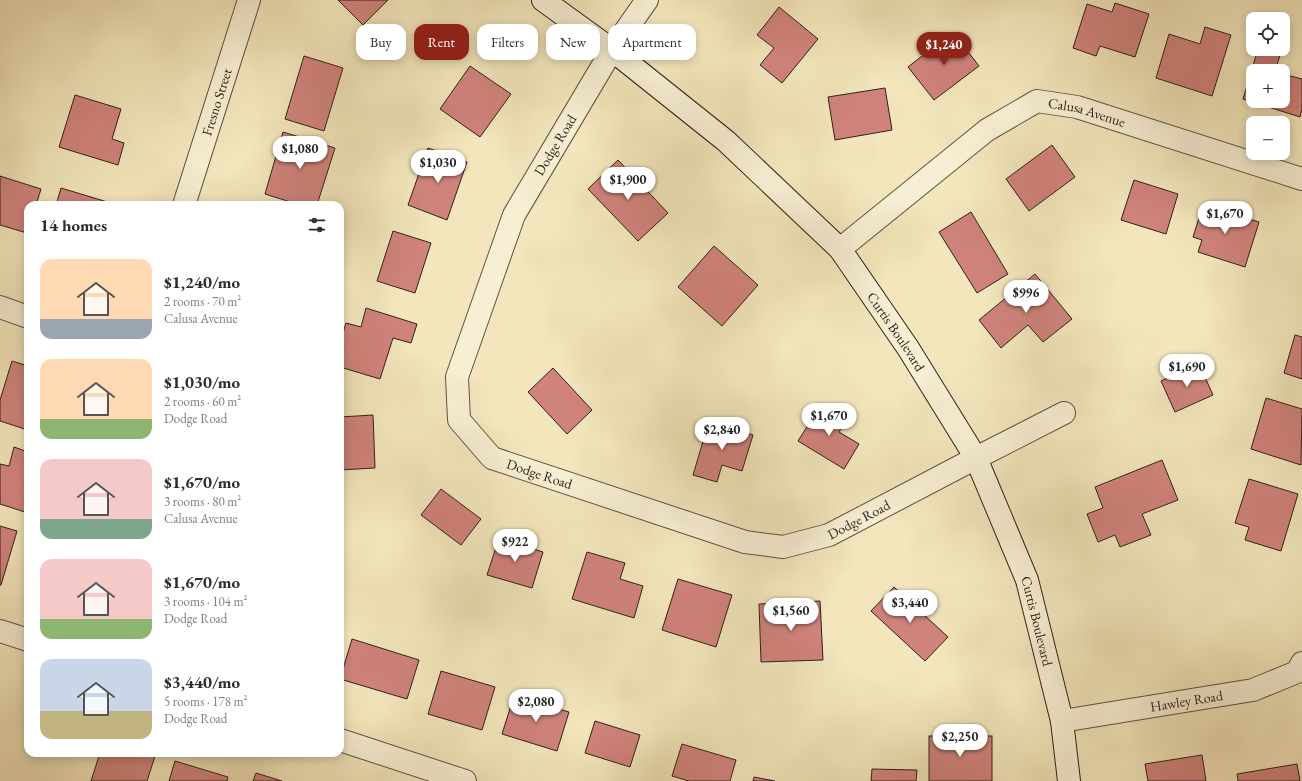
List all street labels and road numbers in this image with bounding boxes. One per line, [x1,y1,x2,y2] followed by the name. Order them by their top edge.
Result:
[198,65,236,138] street label: Fresno Street
[1047,94,1128,131] street label: Calusa Avenue
[530,110,581,179] street label: Dodge Road
[863,288,930,375] street label: Curtis Boulevard
[504,454,576,493] street label: Dodge Road
[824,495,894,543] street label: Dodge Road
[1017,574,1057,669] street label: Curtis Boulevard
[1149,686,1225,716] street label: Hawley Road

